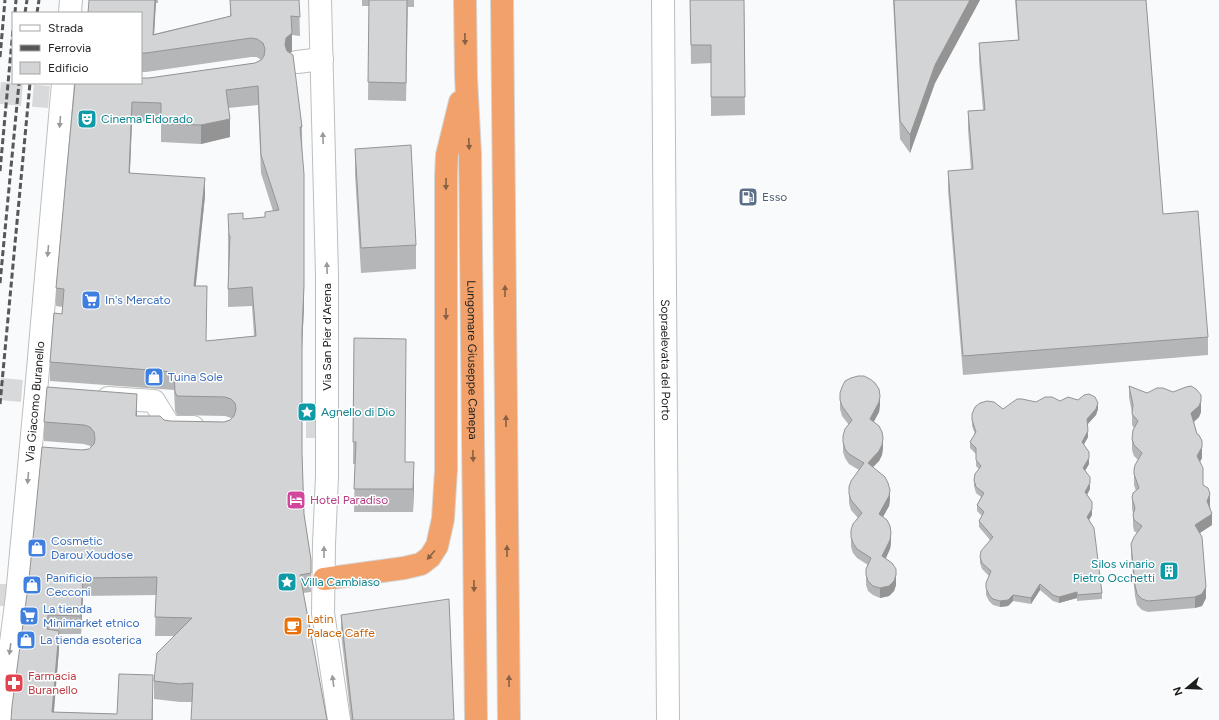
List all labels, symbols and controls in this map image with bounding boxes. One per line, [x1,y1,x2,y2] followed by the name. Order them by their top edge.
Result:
[12,12,142,84] legend
[48,21,83,35] text: Strada
[462,33,468,46] one-way arrow
[48,41,91,55] text: Ferrovia
[48,61,88,75] text: Edificio
[76,108,98,130] theatre icon: Cinema Eldorado
[101,112,193,126] place label: Cinema Eldorado
[57,116,63,128] one-way arrow
[320,131,326,144] one-way arrow
[466,138,473,150] one-way arrow
[443,178,449,191] one-way arrow
[737,186,759,208] fuel station icon: Esso
[762,190,787,204] place label: Esso
[45,245,52,257] one-way arrow
[323,262,330,274] one-way arrow
[464,280,480,440] street label: Lungomare Giuseppe Canepa
[320,283,334,391] street label: Via San Pier d'Arena
[502,284,508,297] one-way arrow
[80,289,102,311] supermarket icon: In's Mercato
[105,293,171,307] place label: In's Mercato
[658,299,673,421] street label: Sopraelevata del Porto
[443,308,449,321] one-way arrow
[22,341,47,463] street label: Via Giacomo Buranello
[143,366,165,388] shop icon: Tuina Sole
[168,370,223,384] place label: Tuina Sole
[296,401,318,423] place icon: Agnello di Dio
[321,405,395,419] place label: Agnello di Dio
[503,414,509,427] one-way arrow
[470,450,476,463] one-way arrow
[24,472,31,484] one-way arrow
[285,489,307,511] hotel icon: Hotel Paradiso
[310,493,388,507] place label: Hotel Paradiso
[51,534,133,562] place label: Cosmetic Darou Xoudose
[26,537,48,559] shop icon: Cosmetic Darou Xoudose
[504,544,510,557] one-way arrow
[321,545,327,558] one-way arrow
[426,550,435,560] one-way arrow
[1073,557,1155,585] place label: Silos vinario Pietro Occhetti
[1158,560,1180,582] building icon: Silos vinario Pietro Occhetti
[46,571,92,599] place label: Panificio Cecconi
[276,571,298,593] place icon: Villa Cambiaso
[21,574,43,596] shop icon: Panificio Cecconi
[301,575,380,589] place label: Villa Cambiaso
[471,580,477,593] one-way arrow
[43,602,140,630] place label: La tienda Minimarket etnico
[18,605,40,627] supermarket icon: La tienda Minimarket etnico
[307,612,375,640] place label: Latin Palace Caffe
[282,615,304,637] cafe icon: Latin Palace Caffe
[15,629,37,651] shop icon: La tienda esoterica
[40,633,142,647] place label: La tienda esoterica
[7,643,13,655] one-way arrow
[1167,668,1207,708] north arrow
[28,669,78,697] place label: Farmacia Buranello
[3,672,25,694] pharmacy icon: Farmacia Buranello
[330,675,336,687] one-way arrow
[505,675,512,687] one-way arrow
[1170,685,1186,697] text: N

